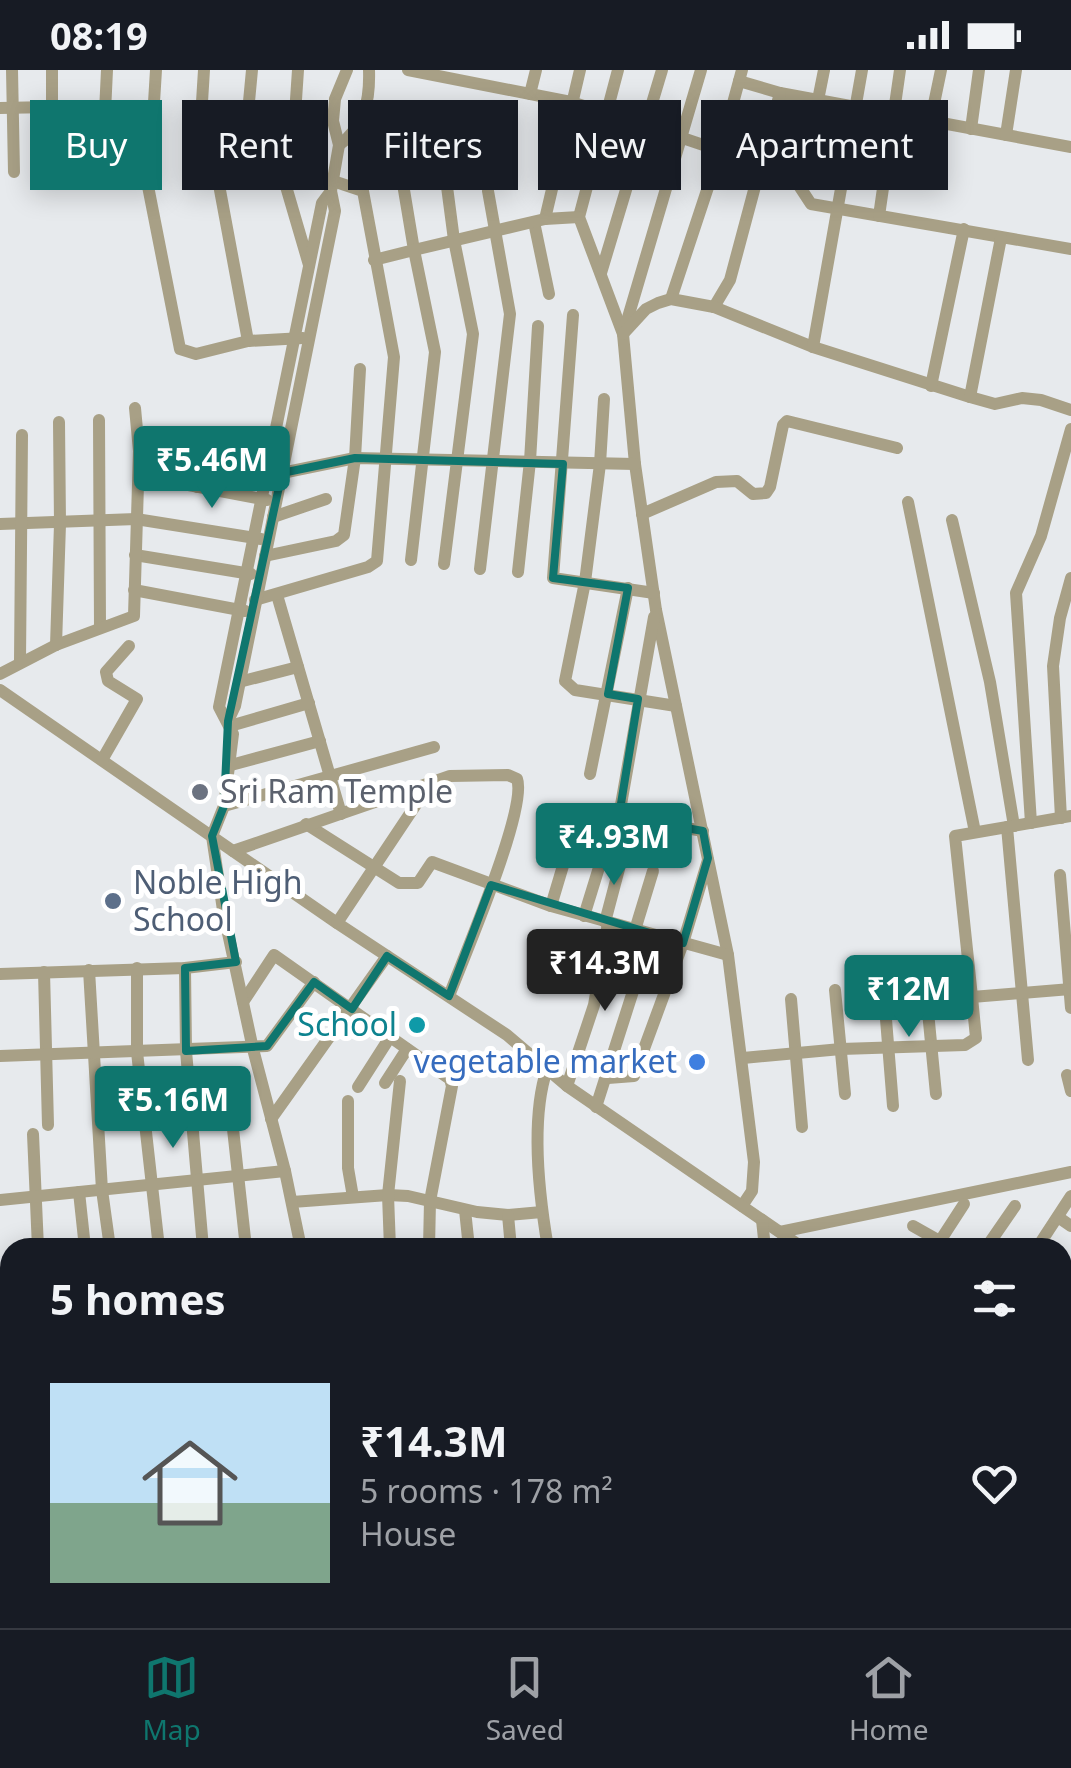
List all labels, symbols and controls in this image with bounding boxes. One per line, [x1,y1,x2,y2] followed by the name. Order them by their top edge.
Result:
[50,9,148,61] text: 08:19
[30,100,162,190] chip: Buy
[182,100,328,190] chip: Rent
[348,100,518,190] chip: Filters
[538,100,681,190] chip: New
[701,100,948,190] chip: Apartment
[131,426,293,511] pin: ₹5.46M
[156,437,268,480] text: ₹5.46M
[220,769,453,812] place label: Sri Ram Temple
[189,781,211,803] marker: Sri Ram Temple
[533,803,695,888] pin: ₹4.93M
[558,814,670,857] text: ₹4.93M
[133,860,302,940] place label: Noble High School
[102,890,124,912] marker: Noble High School
[524,929,686,1014] pin: ₹14.3M
[549,940,661,983] text: ₹14.3M
[850,955,968,1040] pin: ₹12M
[866,966,952,1009] text: ₹12M
[297,1002,397,1045] place label: School
[406,1014,428,1036] marker: School
[413,1039,677,1082] place label: vegetable market
[686,1051,708,1073] marker: vegetable market
[92,1066,254,1151] pin: ₹5.16M
[117,1077,229,1120] text: ₹5.16M
[50,1270,226,1327] text: 5 homes
[967,1271,1022,1326] icon: filters
[360,1412,508,1469] text: ₹14.3M
[130,1423,250,1543] icon: home
[967,1456,1022,1511] icon: heart
[360,1469,613,1512] text: 5 rooms · 178 m²
[360,1512,456,1555] text: House
[142,1650,201,1748] tab: Map
[486,1650,564,1748] tab: Saved
[849,1650,929,1748] tab: Home

